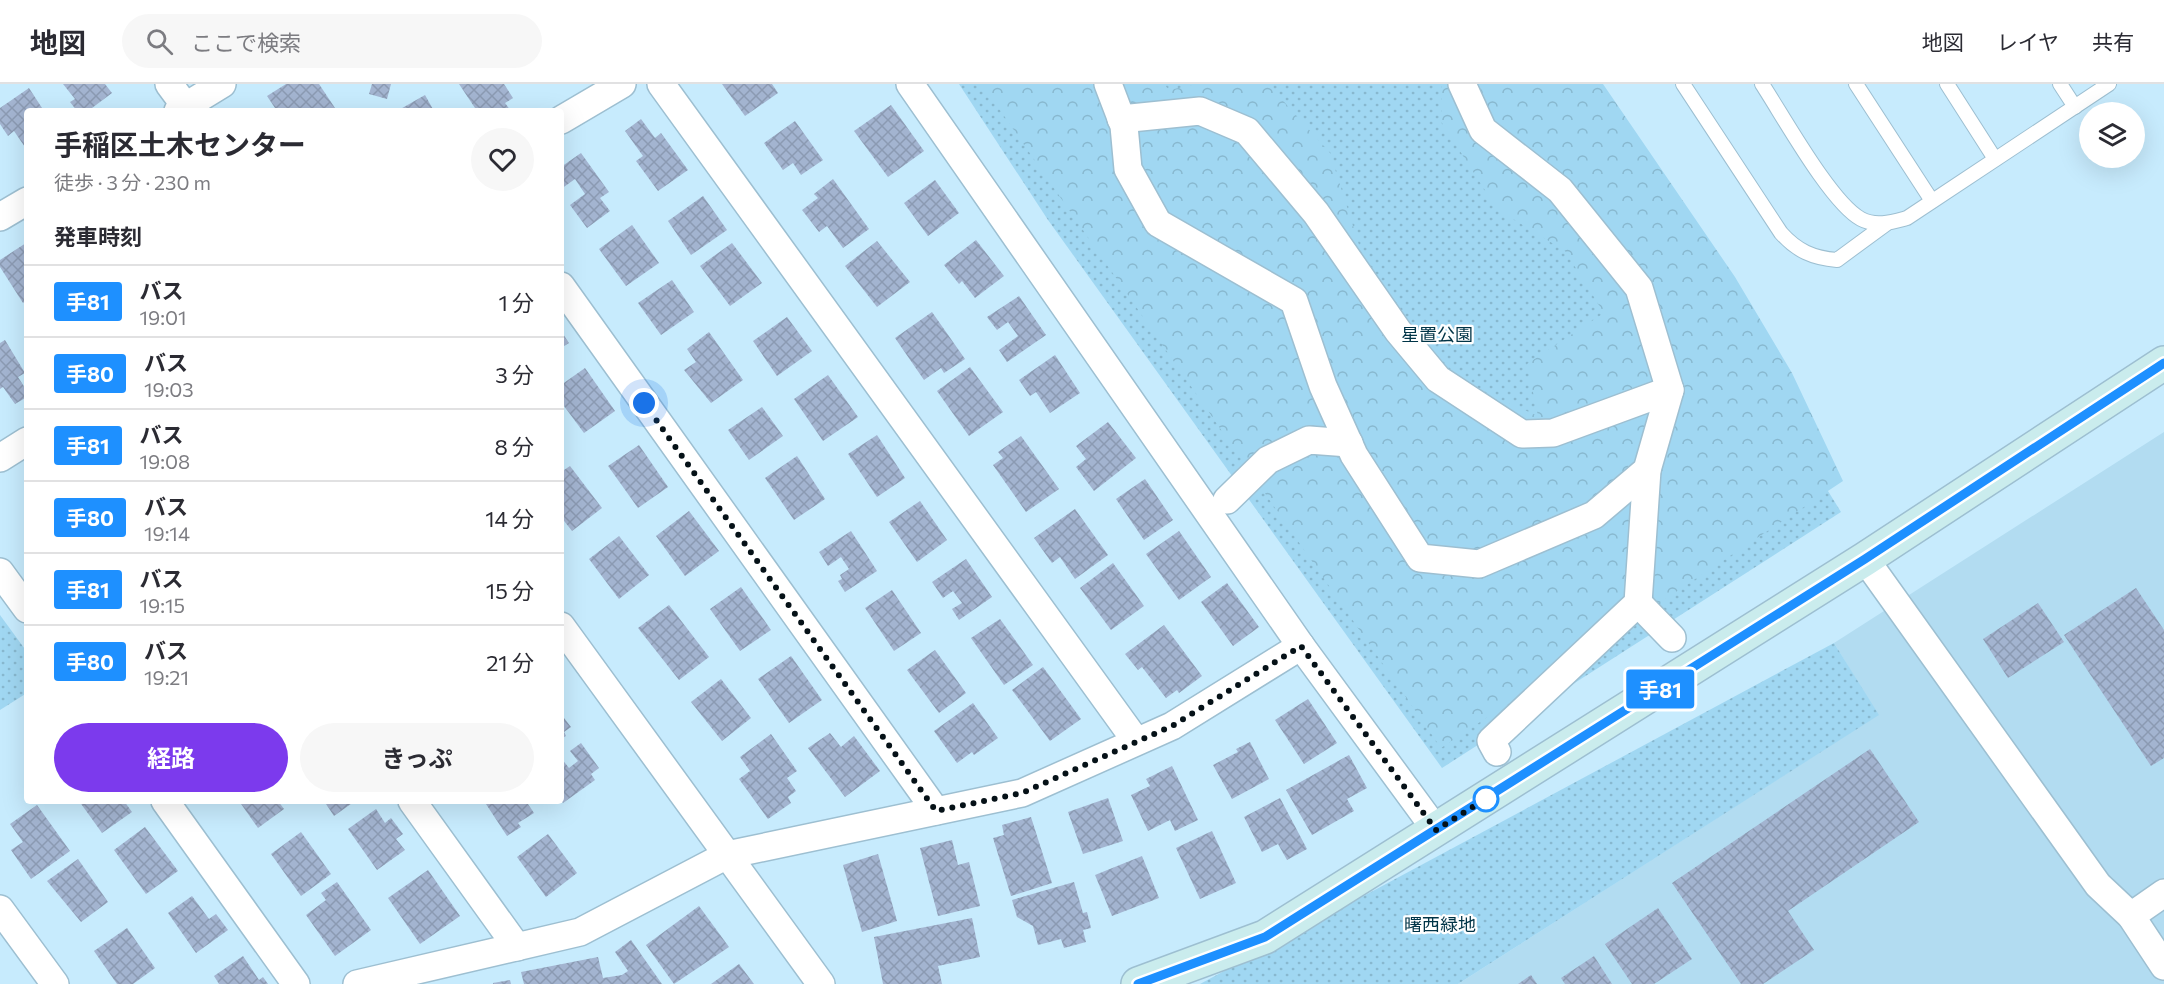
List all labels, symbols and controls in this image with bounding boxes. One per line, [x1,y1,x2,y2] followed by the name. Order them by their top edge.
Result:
[122,14,542,68] search box
[30,25,86,59] text: 地図
[143,25,176,58] icon: search
[191,29,301,56] text: ここで検索
[1922,29,1964,54] text: 地図
[1997,29,2059,54] text: レイヤ
[2092,29,2134,54] text: 共有
[2079,102,2145,168] map controls
[2079,102,2145,168] button: layers
[54,127,306,161] text: 手稲区土木センター
[471,128,534,191] button: heart
[54,170,211,194] text: 徒歩 · 3 分 · 230 m
[54,223,142,250] text: 発車時刻
[140,277,184,304] text: バス
[66,289,110,314] text: 手81
[498,289,534,316] text: 1 分
[140,305,187,329] text: 19:01
[1401,323,1473,345] park label: 星置公園
[144,349,188,376] text: バス
[66,361,114,386] text: 手80
[495,361,534,388] text: 3 分
[144,377,194,401] text: 19:03
[629,388,659,418] your location
[140,421,184,448] text: バス
[66,433,110,458] text: 手81
[494,433,534,460] text: 8 分
[140,449,190,473] text: 19:08
[144,493,188,520] text: バス
[66,505,114,530] text: 手80
[485,505,534,532] text: 14 分
[144,521,190,545] text: 19:14
[140,565,184,592] text: バス
[66,577,110,602] text: 手81
[486,577,534,604] text: 15 分
[140,593,185,617] text: 19:15
[144,637,188,664] text: バス
[66,649,114,674] text: 手80
[486,649,534,676] text: 21 分
[144,665,189,689] text: 19:21
[1626,670,1694,708] line badge: 手81
[1638,677,1682,702] text: 手81
[54,723,288,792] button: 経路
[300,723,534,792] button: きっぷ
[1473,786,1499,812] unlabelled marker
[1404,913,1476,935] park label: 曙西緑地

